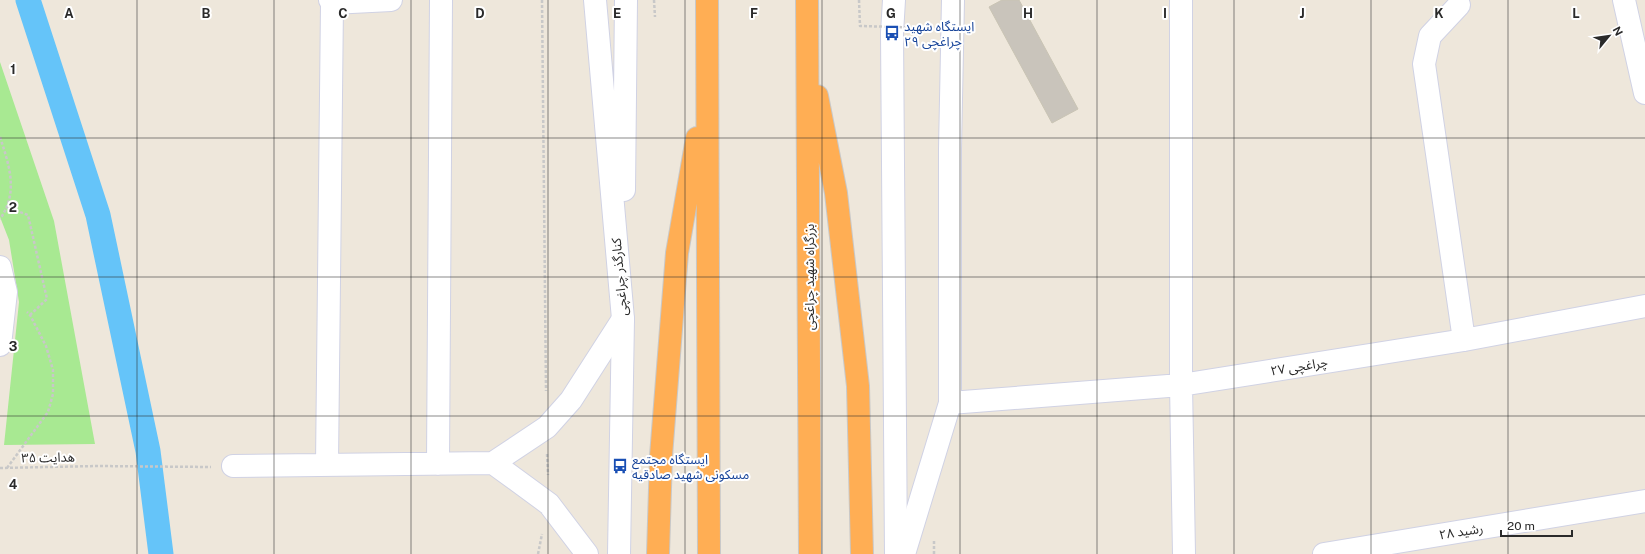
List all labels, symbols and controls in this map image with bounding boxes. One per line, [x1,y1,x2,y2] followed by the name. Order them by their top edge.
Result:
[64,6,74,21] text: A
[202,6,211,21] text: B
[338,6,348,21] text: C
[475,6,485,21] text: D
[613,6,621,21] text: E
[750,6,758,21] text: F
[886,6,896,21] text: G
[1023,6,1033,21] text: H
[1163,6,1167,21] text: I
[1299,6,1305,21] text: J
[1434,6,1444,21] text: K
[1572,6,1580,21] text: L
[1589,16,1629,56] north arrow
[904,19,974,51] place label: ایستگاه شهید چراغچی ۲۹
[883,24,901,42] bus stop icon: ایستگاه شهید چراغچی ۲۹
[1610,24,1625,38] text: N
[10,62,16,77] text: 1
[9,200,17,215] text: 2
[802,224,819,330] street label: بزرگراه شهید چراغچی
[609,237,632,316] street label: کنارگذر چراغچی
[9,339,18,354] text: 3
[1269,354,1330,380] street label: چراغچی ۲۷
[21,450,75,466] street label: هدایت ۳۵
[632,452,749,483] place label: ایستگاه مجتمع مسکونی شهید صادقیه
[611,457,629,475] bus stop icon: ایستگاه مجتمع مسکونی شهید صادقیه
[9,477,18,492] text: 4
[1501,512,1572,538] scale bar
[1507,519,1535,533] text: 20 m
[1438,521,1484,542] street label: رشید ۲۸

